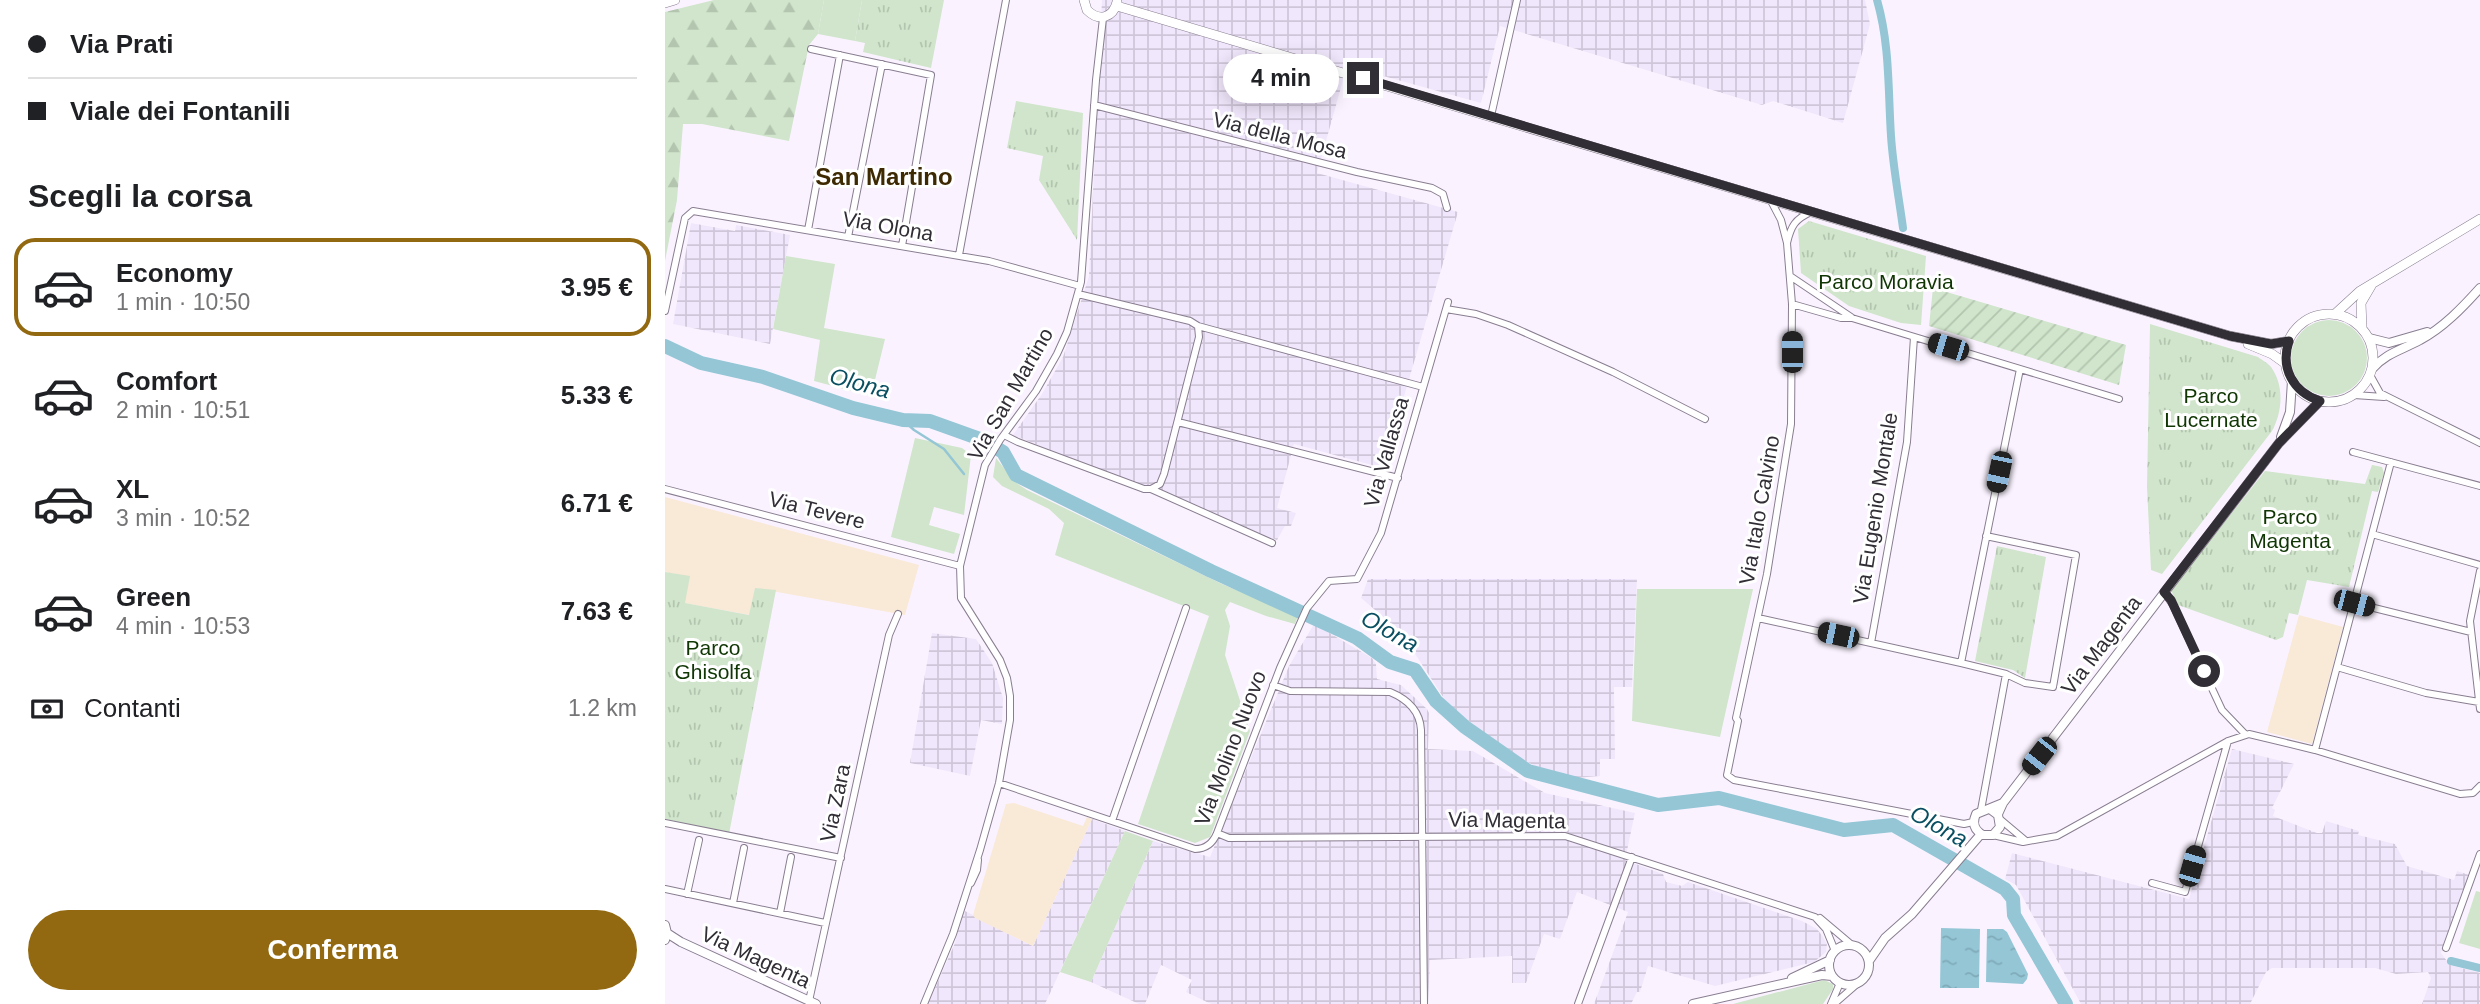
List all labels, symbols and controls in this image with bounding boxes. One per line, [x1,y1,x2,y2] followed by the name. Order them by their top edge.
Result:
[70,29,174,59] text: Via Prati
[1223,54,1339,102] callout: 4 min
[1347,62,1379,94] route end
[1251,65,1311,91] text: 4 min
[70,96,291,126] text: Viale dei Fontanili
[1211,107,1350,163] street label: Via della Mosa
[815,163,953,190] district label: San Martino
[28,178,252,214] text: Scegli la corsa
[841,207,936,245] street label: Via Olona
[32,256,95,319] icon: car
[116,258,233,288] text: Economy
[1818,270,1954,293] park label: Parco Moravia
[561,272,633,302] text: 3.95 €
[116,289,250,315] text: 1 min · 10:50
[963,324,1057,464] street label: Via San Martino
[1782,331,1803,373] car
[1925,331,1972,363] car
[827,363,893,403] water label: Olona
[32,364,95,427] icon: car
[116,366,217,396] text: Comfort
[561,380,633,410] text: 5.33 €
[2164,384,2258,431] park label: Parco Lucernate
[1359,394,1413,510] street label: Via Vallassa
[116,397,250,423] text: 2 min · 10:51
[1849,411,1901,605] street label: Via Eugenio Montale
[1735,433,1783,587] street label: Via Italo Calvino
[1985,449,2014,495] car
[32,472,95,535] icon: car
[116,474,149,504] text: XL
[766,487,868,533] street label: Via Tevere
[561,488,633,518] text: 6.71 €
[116,505,250,531] text: 3 min · 10:52
[2249,505,2331,552] park label: Parco Magenta
[32,580,95,643] icon: car
[116,582,191,612] text: Green
[2331,587,2378,619] car
[2056,591,2146,699] street label: Via Magenta
[561,596,633,626] text: 7.63 €
[1357,605,1423,657] water label: Olona
[116,613,250,639] text: 4 min · 10:53
[1816,620,1861,650] car
[674,636,752,683] park label: Parco Ghisolfa
[2188,655,2220,687] route start
[1190,667,1270,829] street label: Via Molino Nuovo
[28,690,66,728] icon: cash
[84,693,181,723] text: Contanti
[568,695,637,721] text: 1.2 km
[2018,733,2061,779] car
[816,762,855,844] street label: Via Zara
[1906,800,1972,852] water label: Olona
[1448,807,1566,833] street label: Via Magenta
[2177,843,2208,889] car
[28,910,637,990] button: Conferma
[698,922,814,992] street label: Via Magenta

